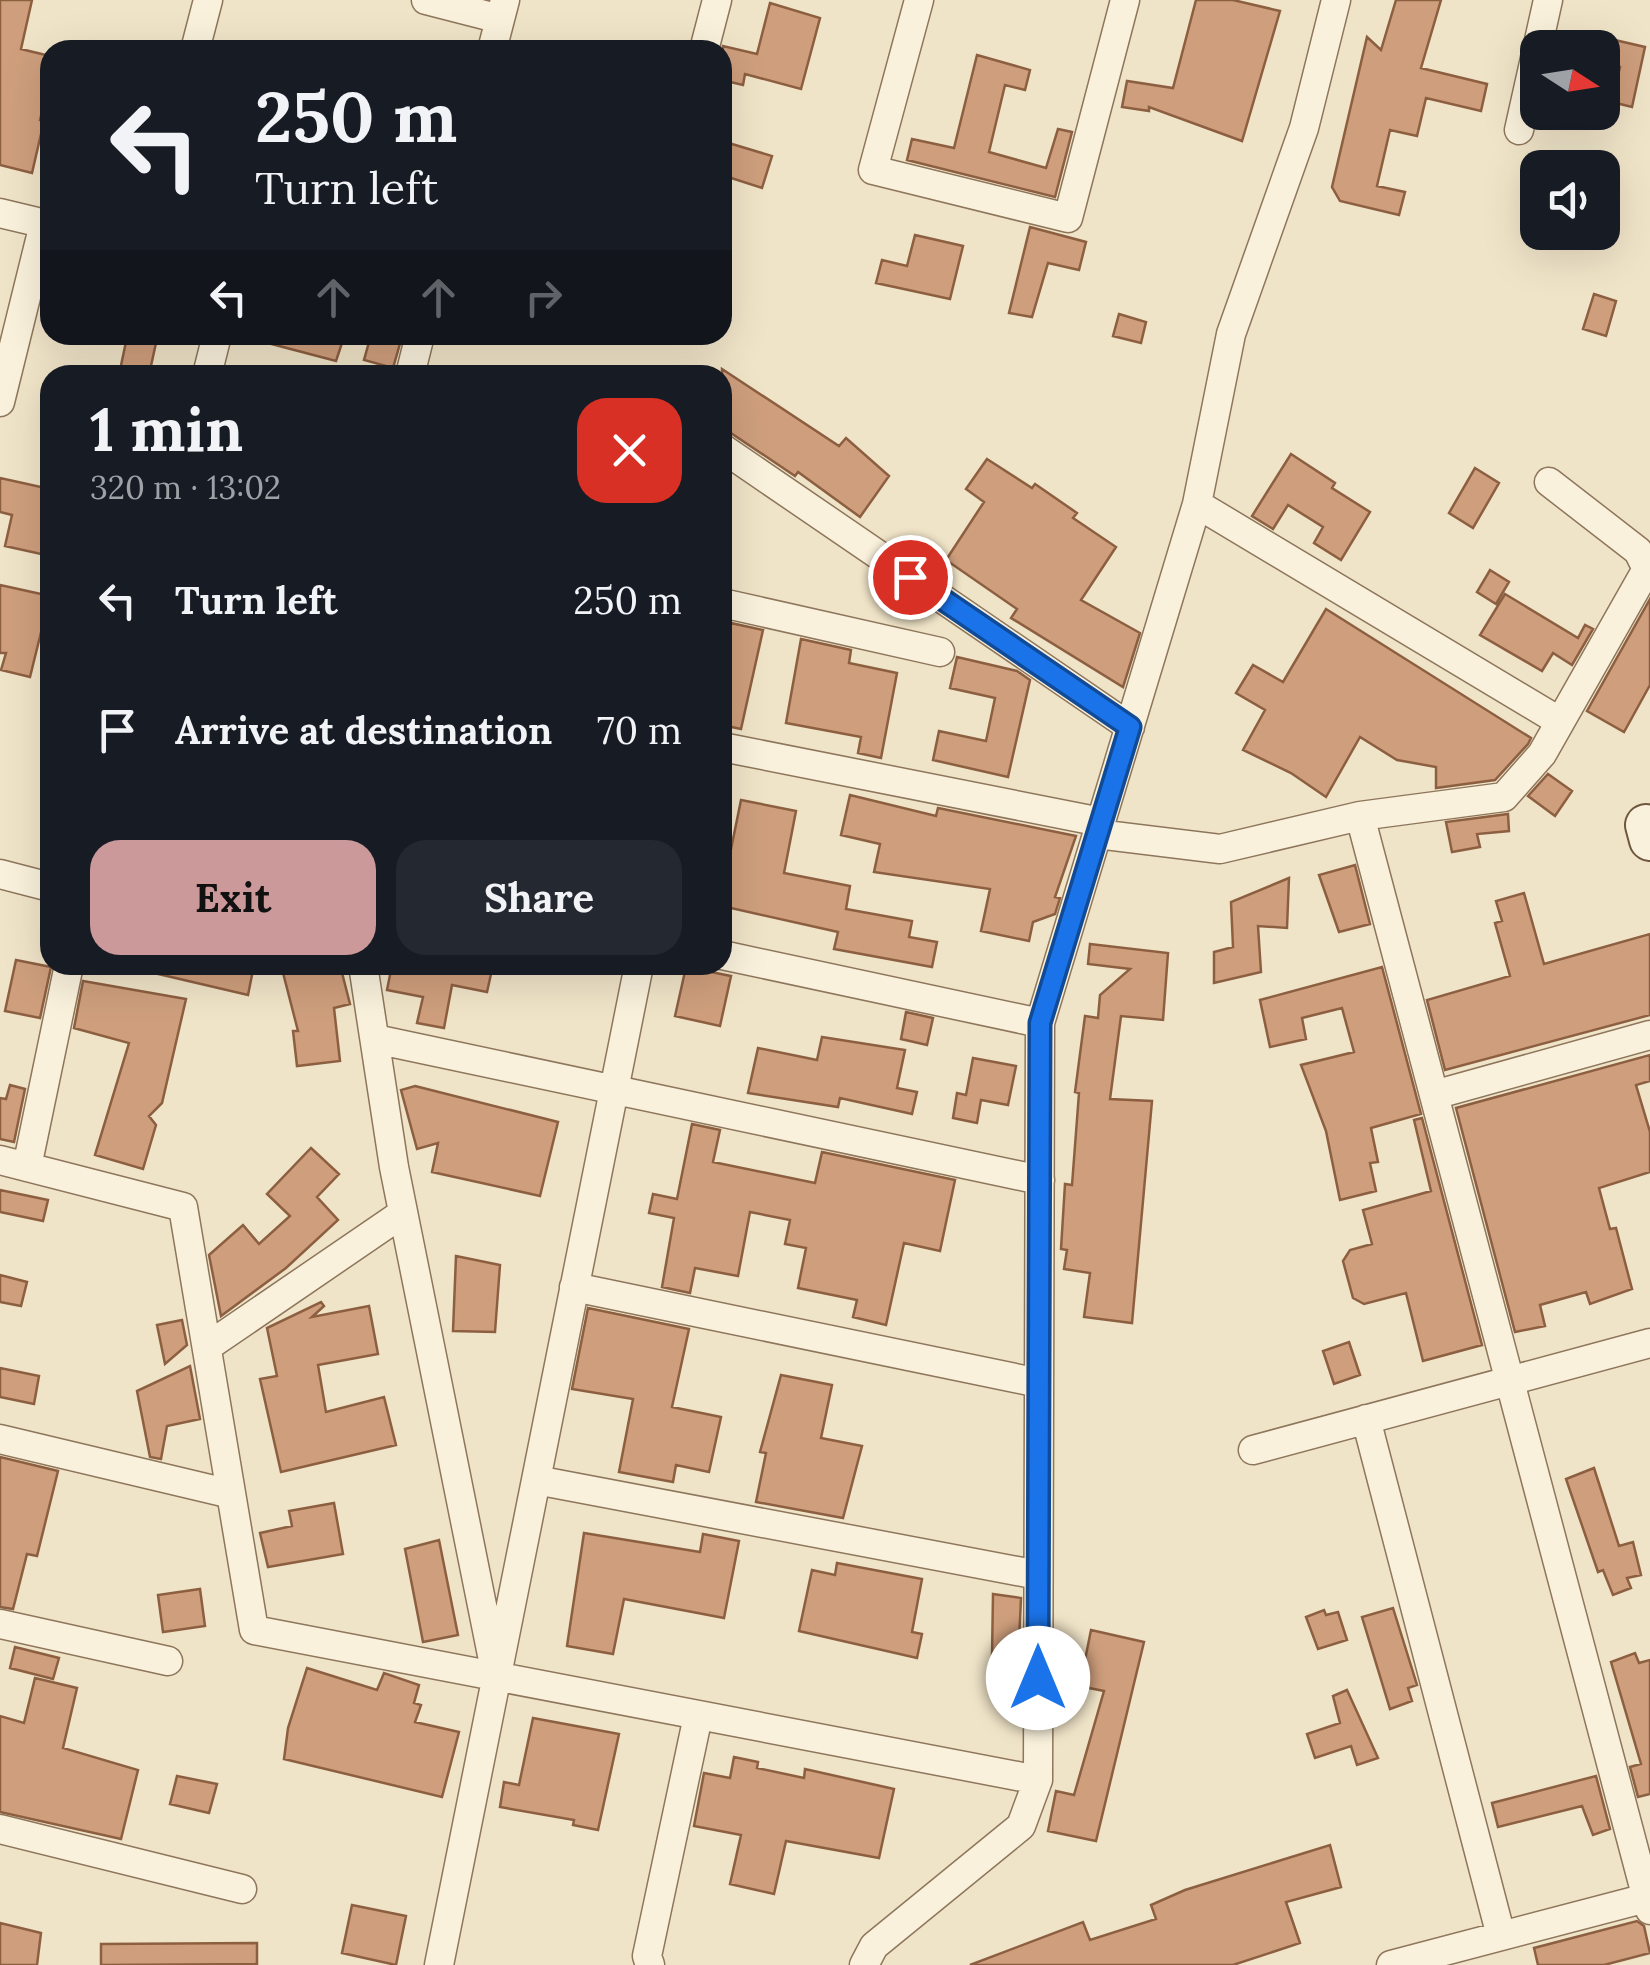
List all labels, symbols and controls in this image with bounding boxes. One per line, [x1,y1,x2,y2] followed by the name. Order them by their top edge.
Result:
[1520,30,1620,130] north arrow
[1520,30,1620,250] map controls
[255,72,457,161] text: 250 m
[90,80,220,210] icon: left
[1520,150,1620,250] button: sound
[255,159,438,216] text: Turn left
[201,270,256,325] icon: left
[306,270,361,325] icon: ahead
[411,270,466,325] icon: ahead
[516,270,571,325] icon: right
[90,391,243,467] text: 1 min
[577,398,682,503] button: close
[90,467,281,508] text: 320 m · 13:02
[868,535,953,620] pin
[883,550,938,605] icon: arrive
[90,573,145,628] icon: left
[175,576,338,624] text: Turn left
[573,576,682,624] text: 250 m
[90,703,145,758] icon: arrive
[175,706,552,754] text: Arrive at destination
[597,706,682,754] text: 70 m
[90,840,376,955] button: Exit
[396,840,682,955] button: Share
[986,1626,1090,1730] position arrow

